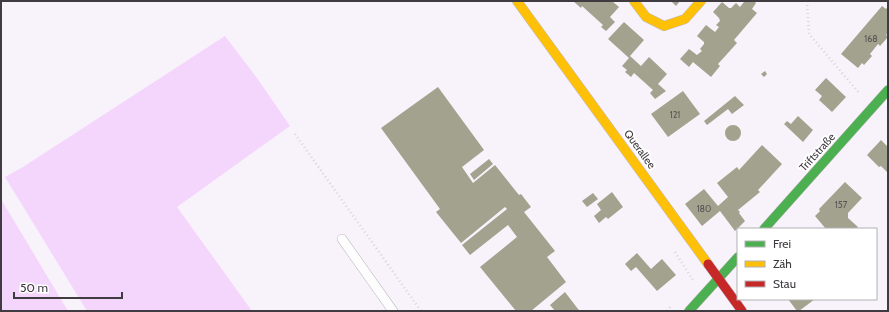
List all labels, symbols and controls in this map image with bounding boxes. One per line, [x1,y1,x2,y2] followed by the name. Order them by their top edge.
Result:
[864,33,878,44] house number: 168
[670,109,680,120] house number: 121
[621,127,659,172] street label: Querallee
[796,130,838,174] street label: Triftstraße
[835,199,848,210] house number: 157
[697,203,711,214] house number: 180
[737,228,877,300] legend
[773,236,791,251] text: Frei
[773,256,792,271] text: Zäh
[14,274,122,300] scale bar
[773,276,796,291] text: Stau
[20,280,48,295] text: 50 m

